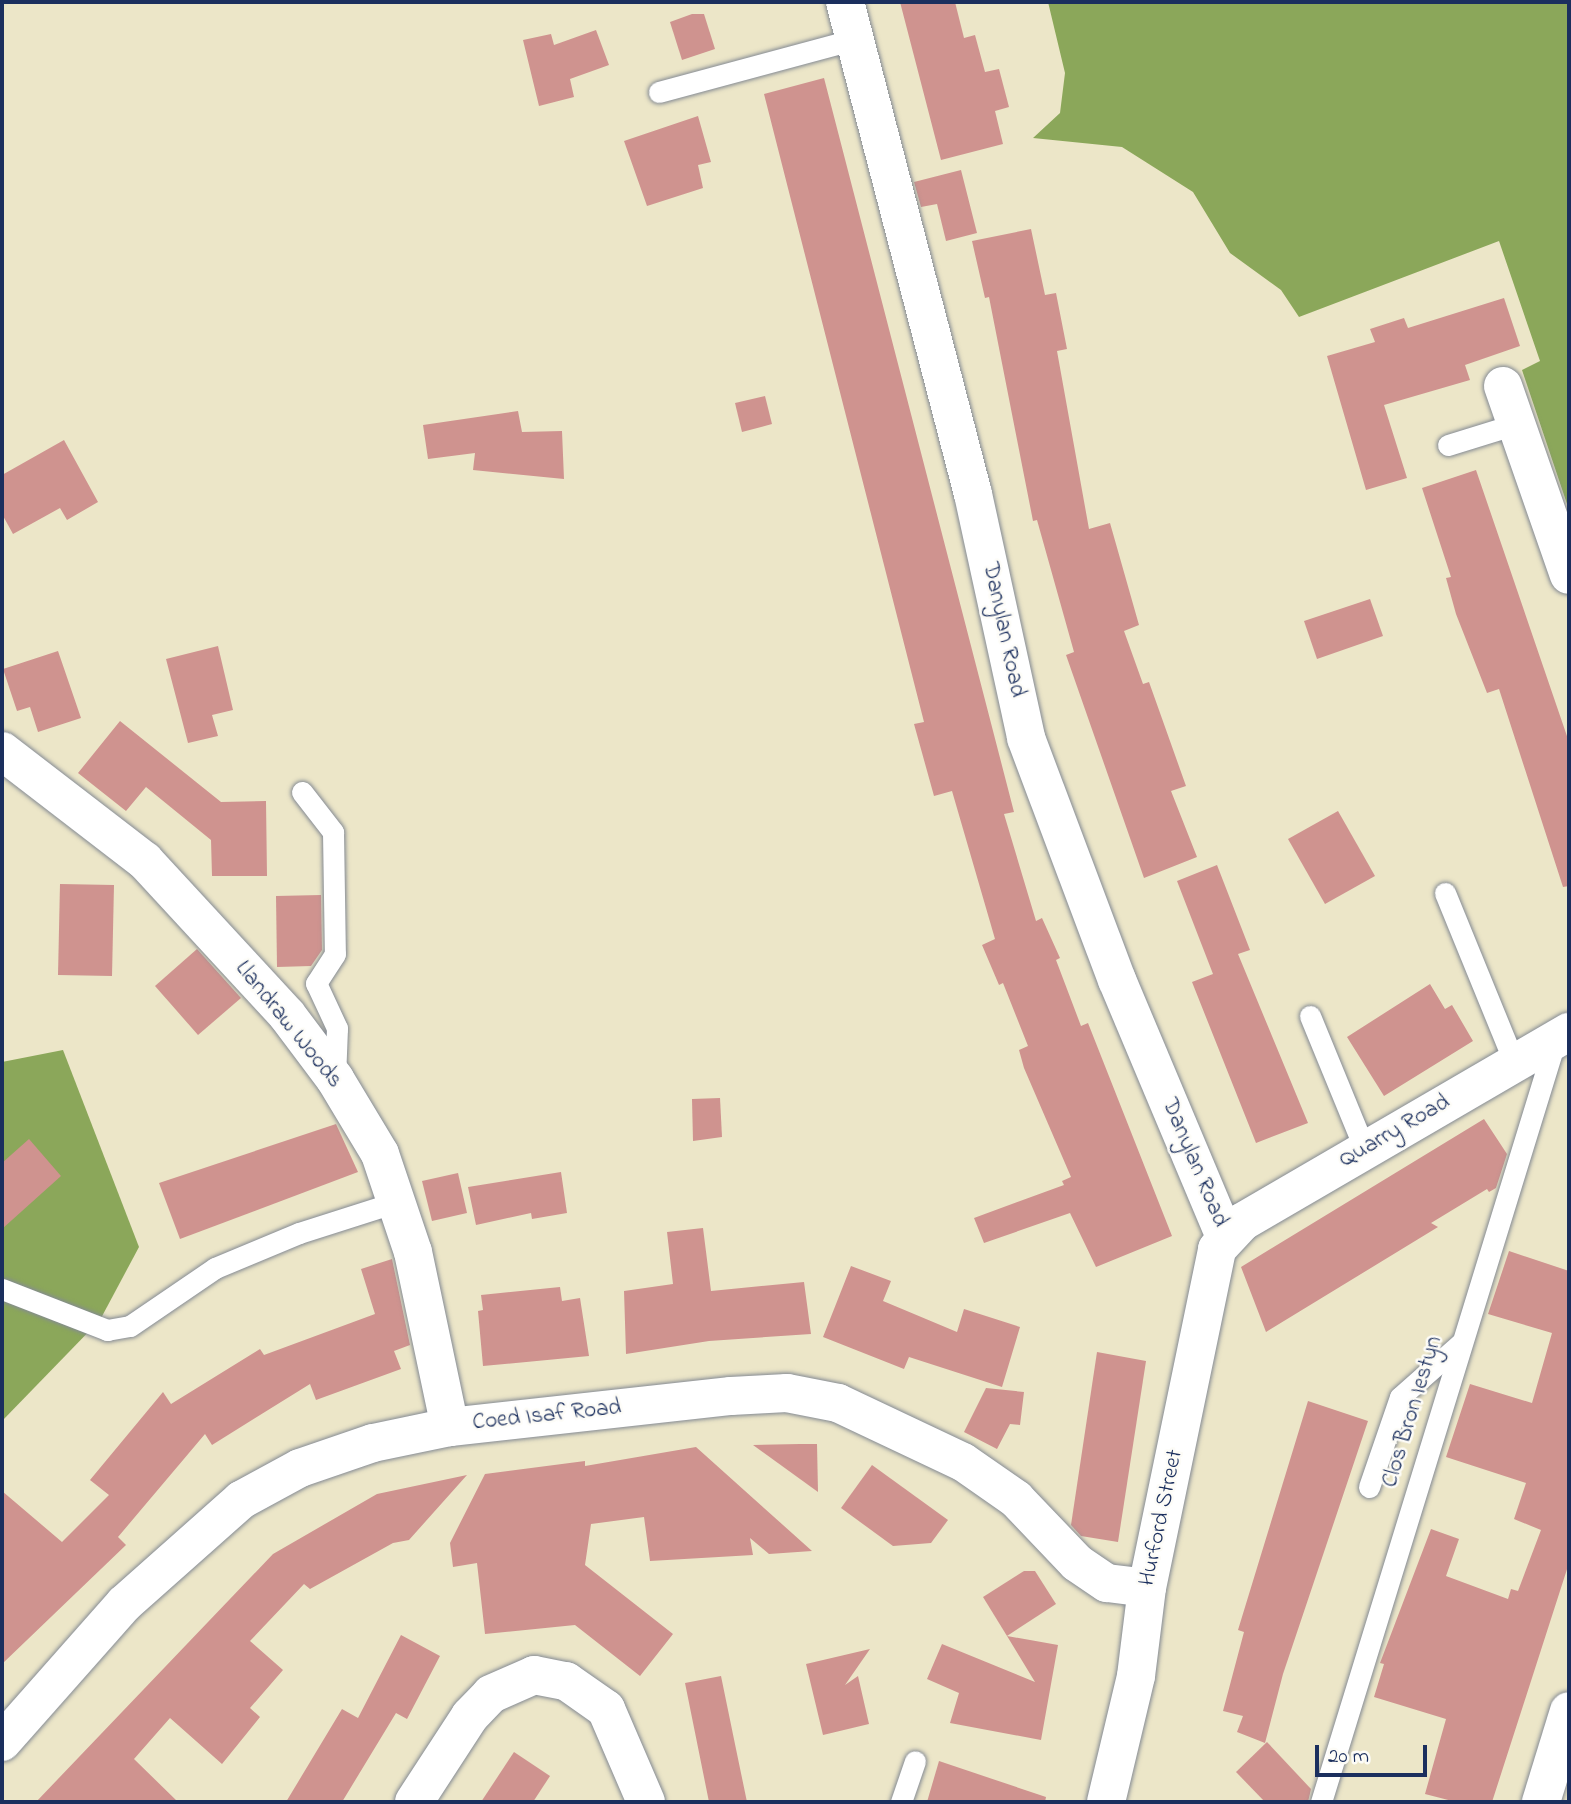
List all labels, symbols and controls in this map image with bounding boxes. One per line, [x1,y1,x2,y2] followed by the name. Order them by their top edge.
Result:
[975,560,1031,700] street label: Danylan Road
[228,956,348,1094] street label: Llandraw Woods
[1335,1089,1455,1175] street label: Quarry Road
[1155,1095,1233,1231] street label: Danylan Road
[1377,1333,1449,1491] street label: Clos Bron Iestyn
[471,1394,623,1438] street label: Coed Isaf Road
[1134,1447,1190,1589] street label: Hurford Street
[1319,1730,1431,1774] scale bar
[1328,1742,1369,1772] text: 20 m

